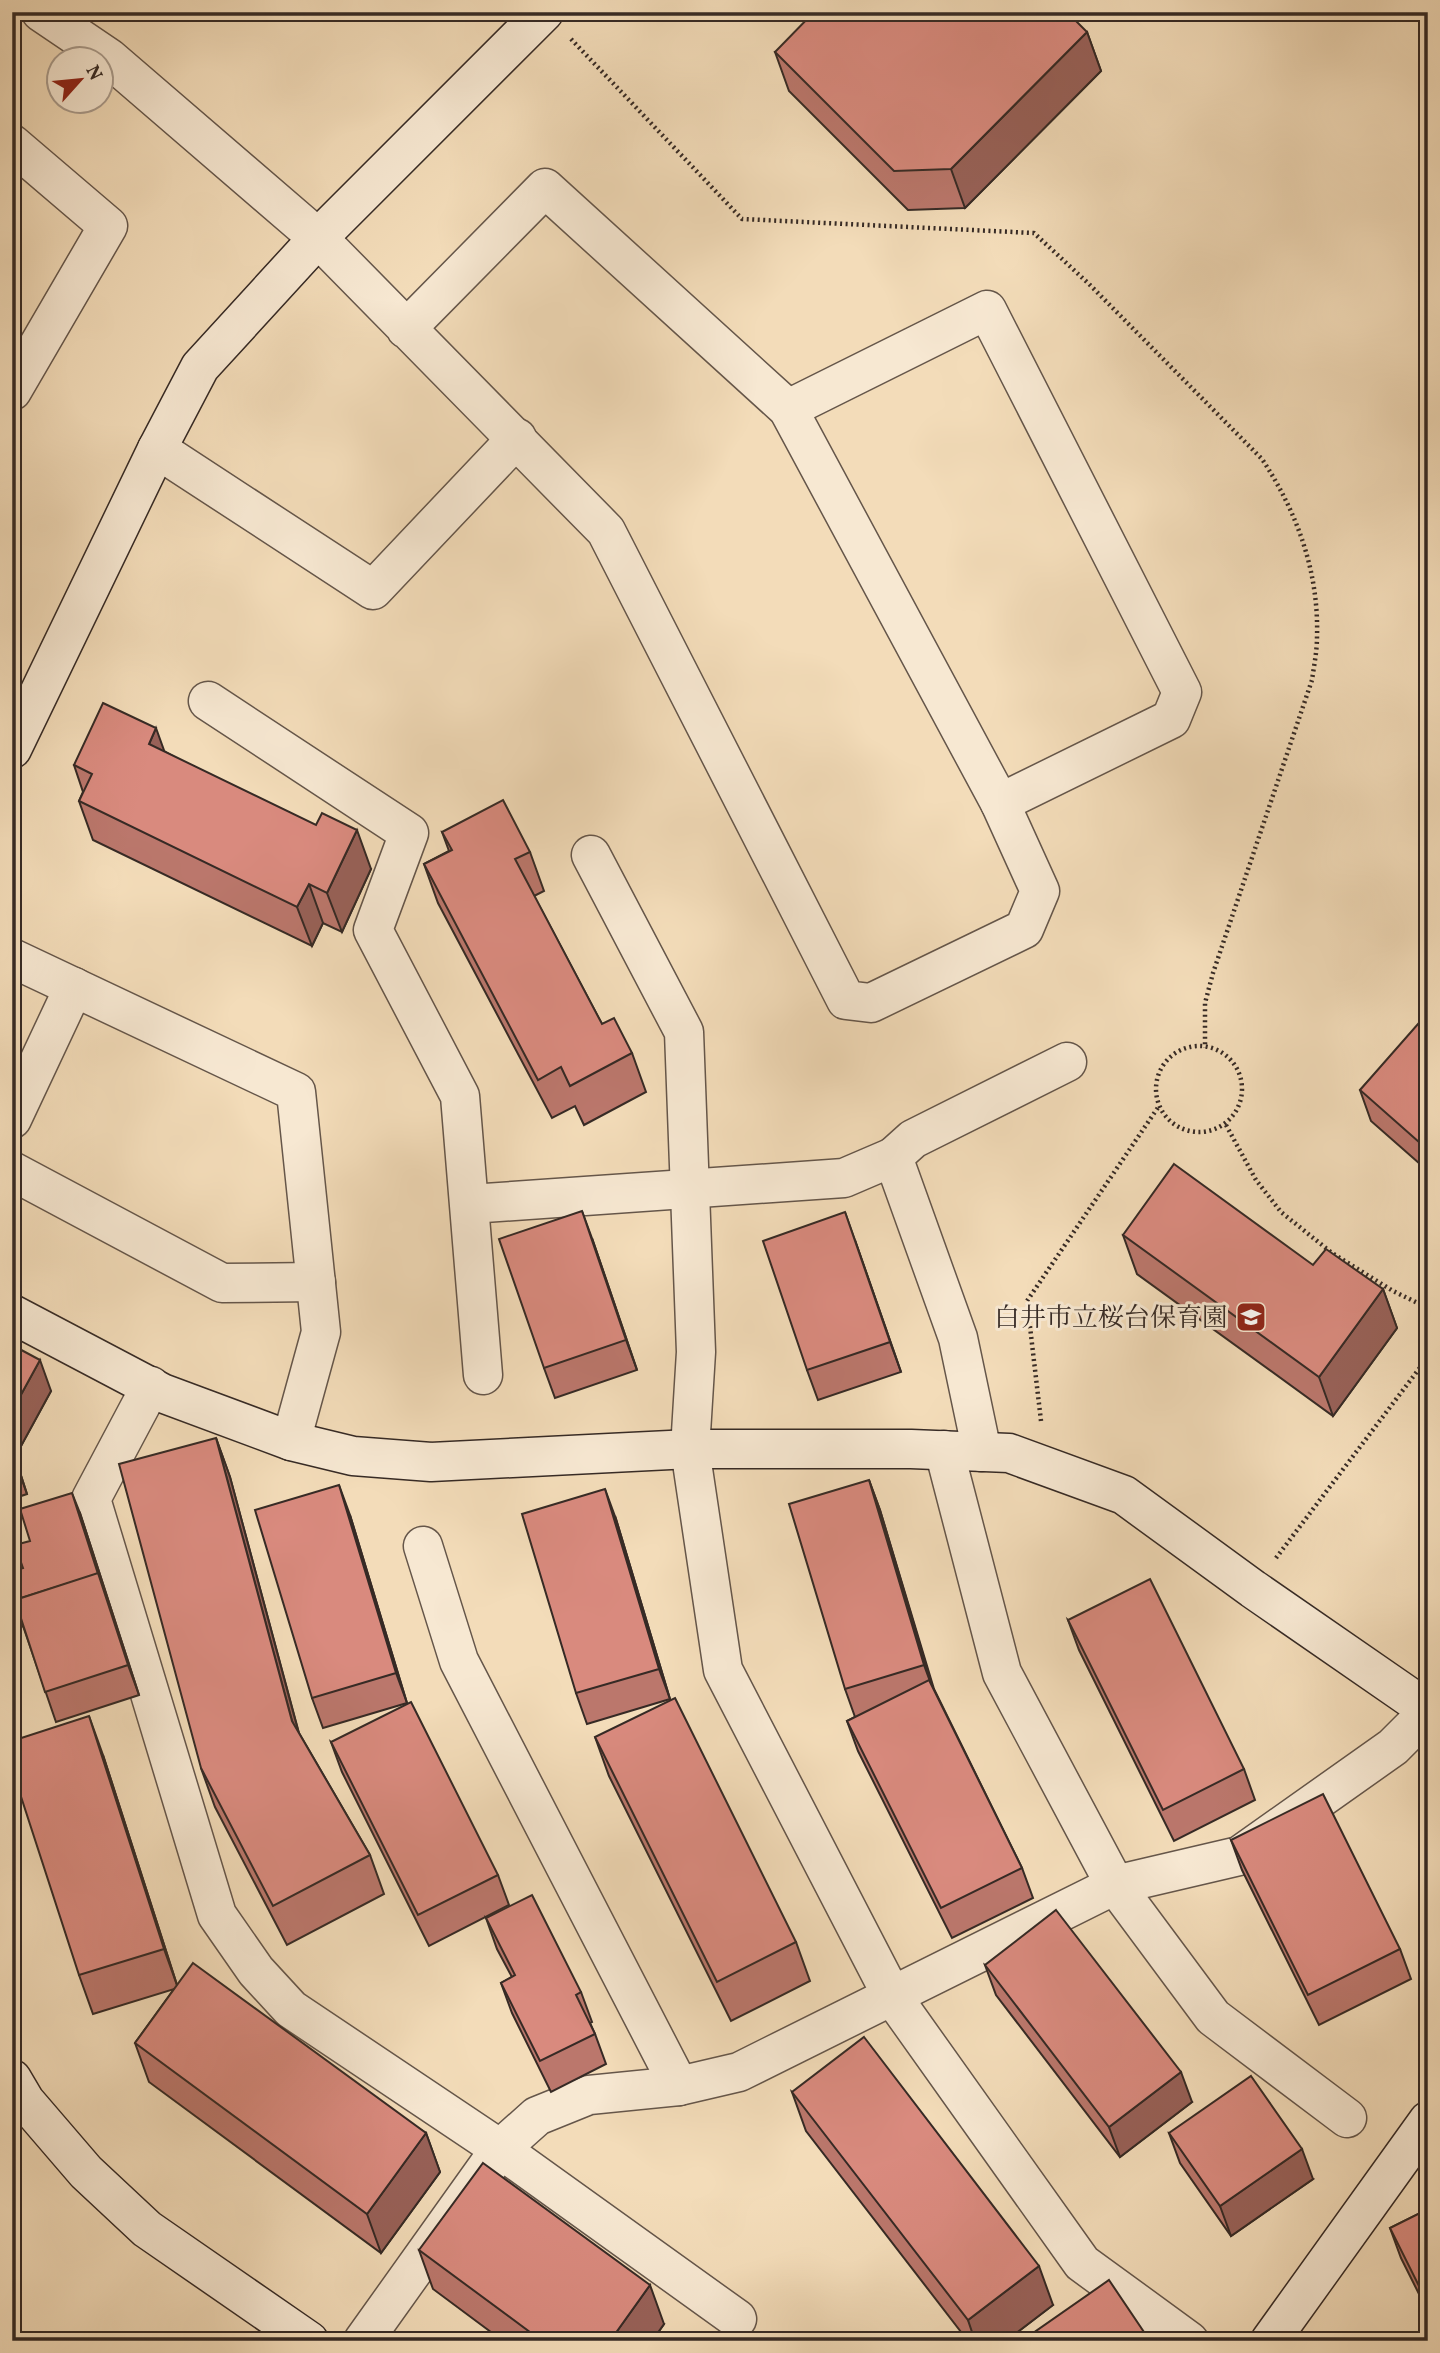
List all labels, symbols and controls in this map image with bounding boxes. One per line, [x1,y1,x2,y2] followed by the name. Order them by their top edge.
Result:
[46,46,116,116] north arrow
[79,61,108,85] text: N
[1234,1300,1268,1334] school or university icon: 白井市立桜台保育園
[994,1301,1228,1337] place label: 白井市立桜台保育園

